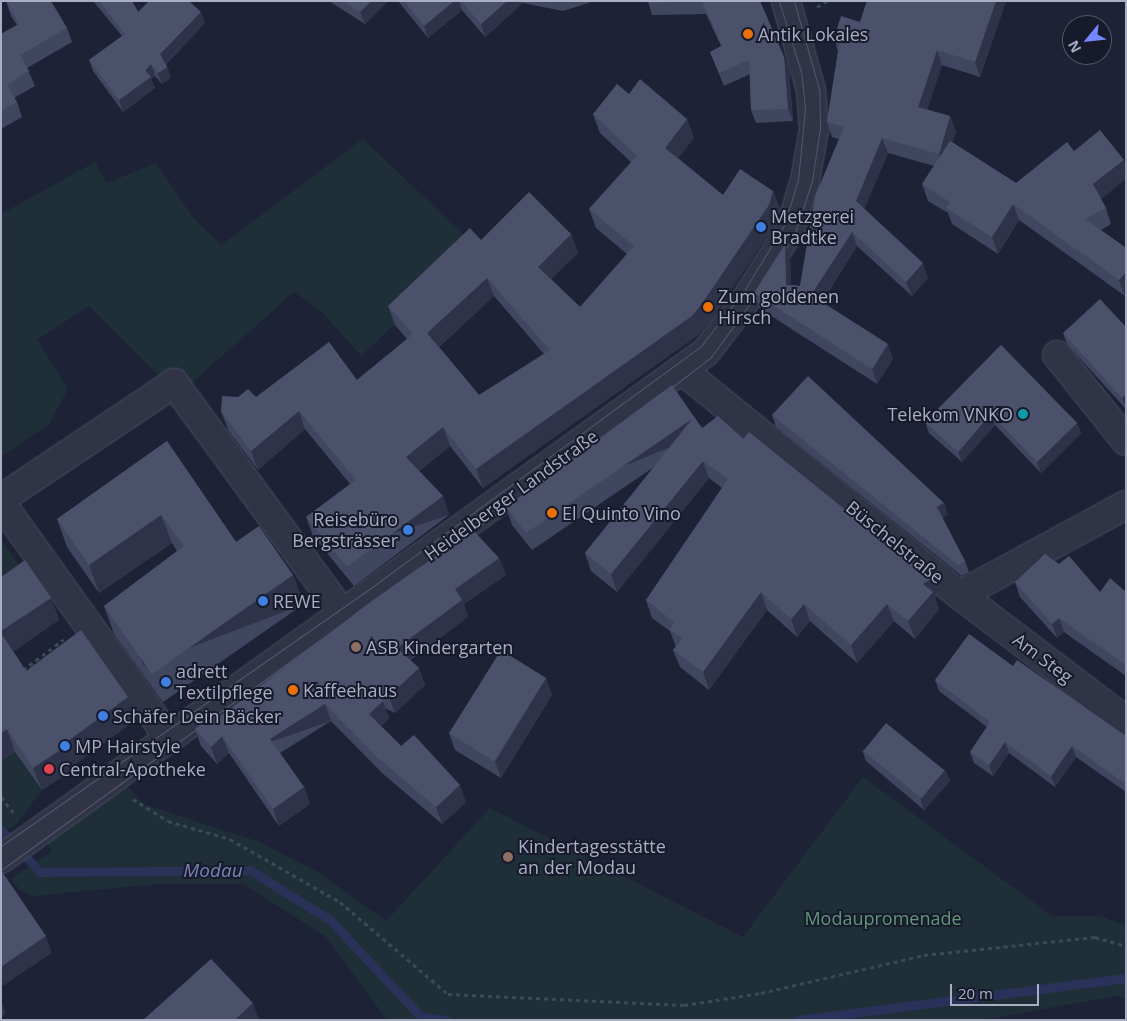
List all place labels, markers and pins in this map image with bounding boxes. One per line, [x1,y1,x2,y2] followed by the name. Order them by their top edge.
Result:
[758,23,868,45] place label: Antik Lokales
[742,28,754,40] marker: Antik Lokales
[771,206,854,248] place label: Metzgerei Bradtke
[755,221,767,233] marker: Metzgerei Bradtke
[718,286,839,328] place label: Zum goldenen Hirsch
[702,301,714,313] marker: Zum goldenen Hirsch
[887,403,1013,425] place label: Telekom VNKO
[1017,408,1029,420] marker: Telekom VNKO
[562,502,681,524] place label: El Quinto Vino
[546,507,558,519] marker: El Quinto Vino
[292,509,398,552] place label: Reisebüro Bergsträsser
[402,524,414,536] marker: Reisebüro Bergsträsser
[273,590,321,612] place label: REWE
[257,595,269,607] marker: REWE
[366,636,513,658] place label: ASB Kindergarten
[350,641,362,653] marker: ASB Kindergarten
[176,661,273,704] place label: adrett Textilpflege
[160,676,172,688] marker: adrett Textilpflege
[303,679,397,701] place label: Kaffeehaus
[287,684,299,696] marker: Kaffeehaus
[113,705,281,727] place label: Schäfer Dein Bäcker
[97,710,109,722] marker: Schäfer Dein Bäcker
[75,735,181,757] place label: MP Hairstyle
[59,740,71,752] marker: MP Hairstyle
[59,758,206,780] place label: Central-Apotheke
[43,763,55,775] marker: Central-Apotheke
[518,836,666,879] place label: Kindertagesstätte an der Modau
[502,851,514,863] marker: Kindertagesstätte an der Modau

